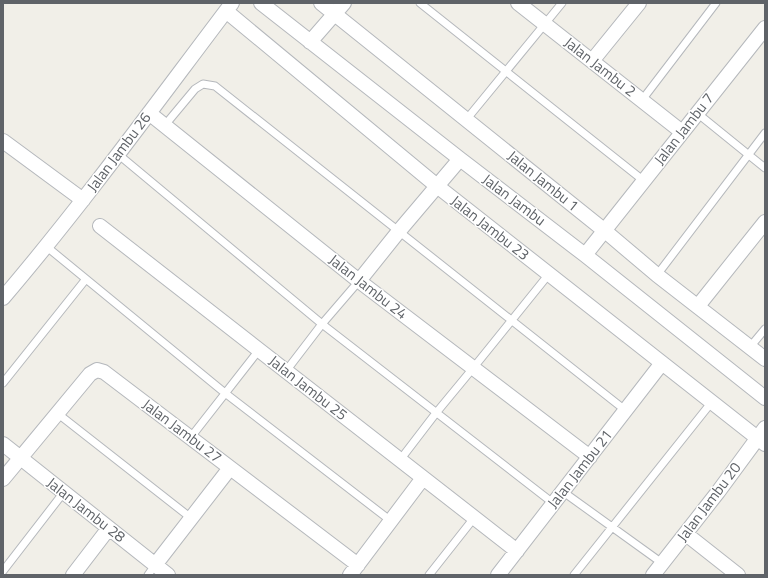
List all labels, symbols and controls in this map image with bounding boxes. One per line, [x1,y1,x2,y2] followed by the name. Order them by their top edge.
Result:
[559,31,641,102] street label: Jalan Jambu 2
[648,88,719,170] street label: Jalan Jambu 7
[81,107,156,196] street label: Jalan Jambu 26
[504,147,582,215] street label: Jalan Jambu 1
[479,170,549,230] street label: Jalan Jambu
[446,189,535,266] street label: Jalan Jambu 23
[324,248,413,325] street label: Jalan Jambu 24
[264,349,353,426] street label: Jalan Jambu 25
[138,393,227,468] street label: Jalan Jambu 27
[541,424,618,513] street label: Jalan Jambu 21
[671,457,746,546] street label: Jalan Jambu 20
[42,471,131,548] street label: Jalan Jambu 28

